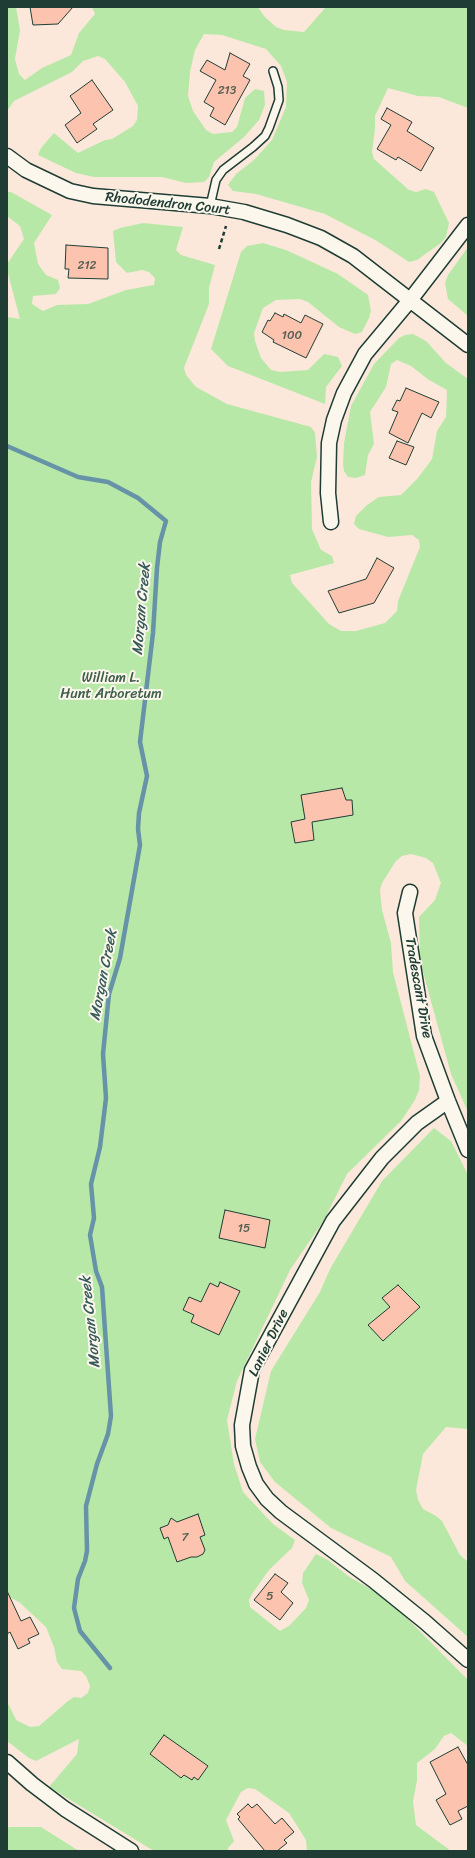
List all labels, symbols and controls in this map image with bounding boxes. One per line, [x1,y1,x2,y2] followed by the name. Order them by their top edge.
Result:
[218,84,236,98] house number: 213
[105,189,231,219] street label: Rhododendron Court
[78,259,96,273] house number: 212
[282,329,302,343] house number: 100
[129,562,155,656] water label: Morgan Creek
[60,670,162,702] park label: William L. Hunt Arboretum
[86,928,122,1022] water label: Morgan Creek
[401,936,435,1040] street label: Tradescant Drive
[238,1222,250,1236] house number: 15
[77,1275,105,1369] water label: Morgan Creek
[246,1307,292,1379] street label: Lanier Drive
[182,1531,188,1545] house number: 7
[266,1590,274,1604] house number: 5

